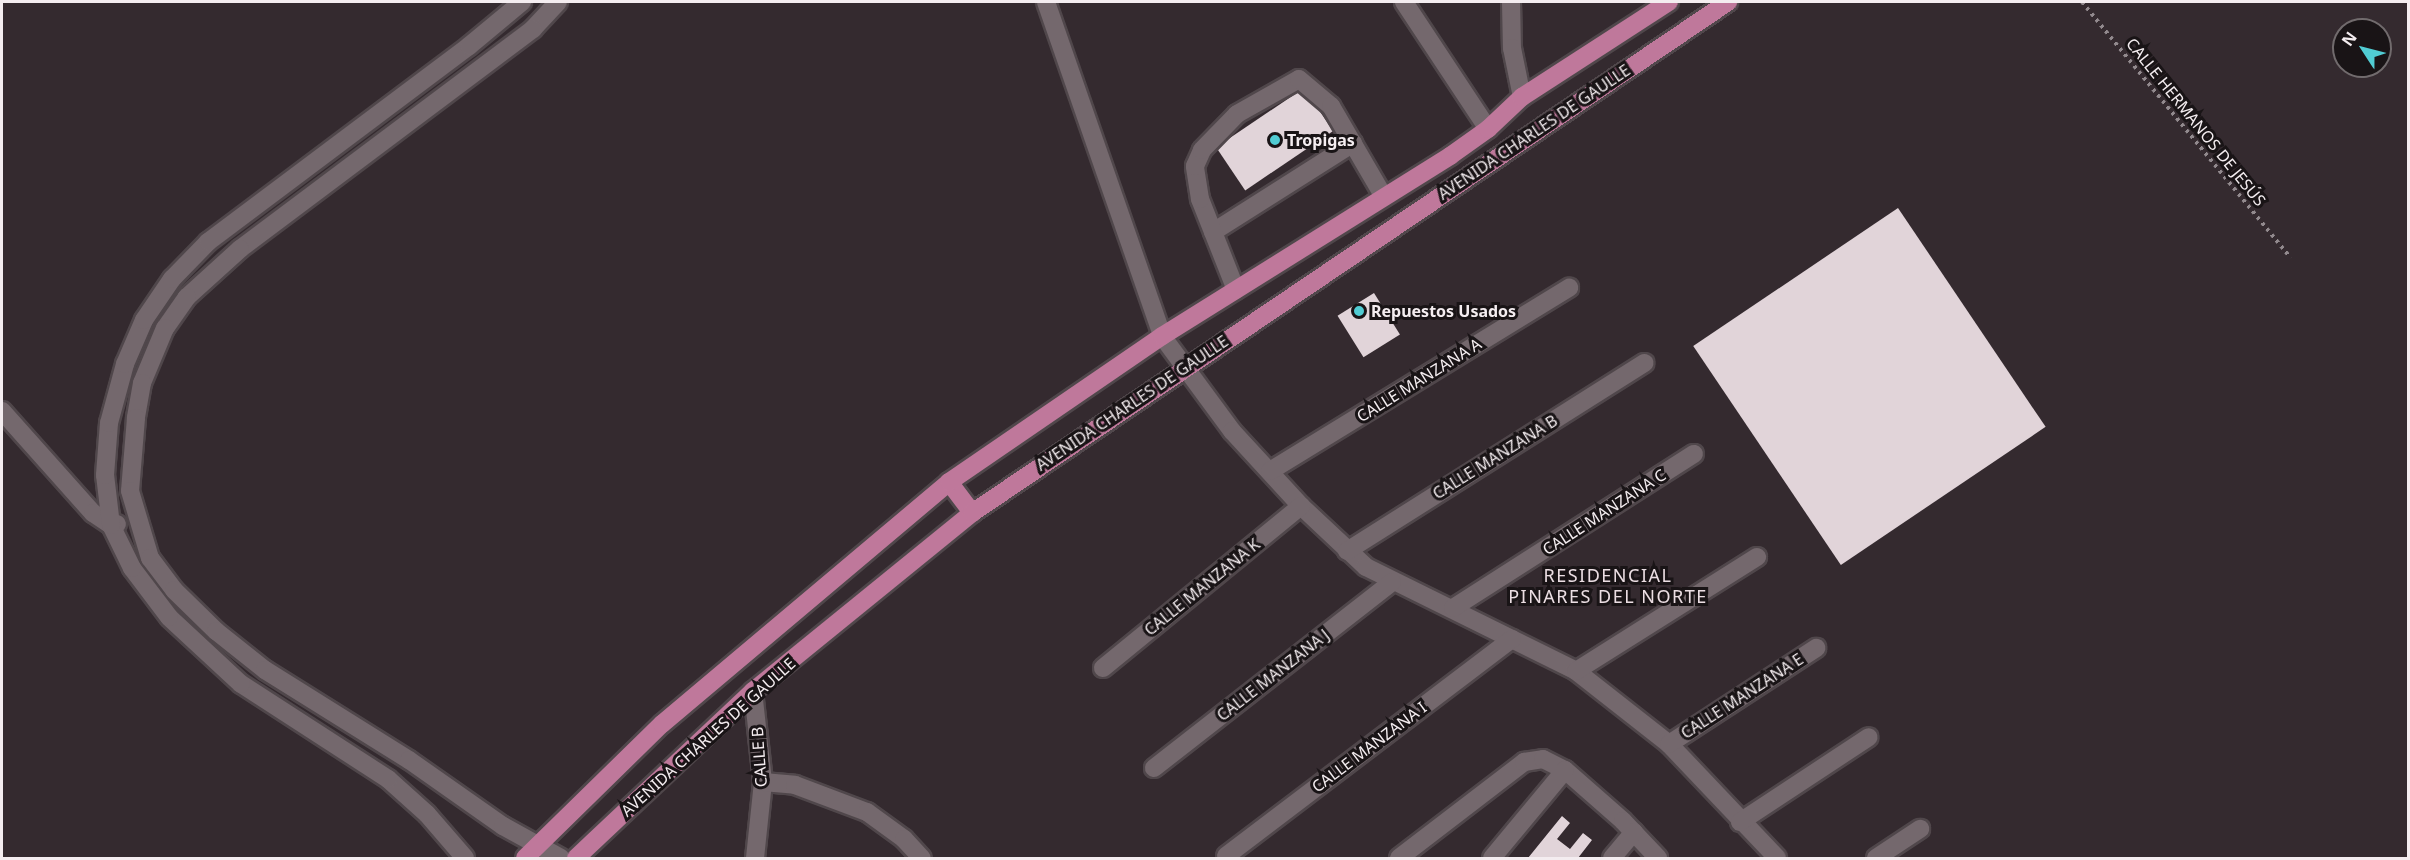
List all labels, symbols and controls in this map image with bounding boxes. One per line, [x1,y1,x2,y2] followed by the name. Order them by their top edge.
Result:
[2332,18,2392,78] north arrow
[2336,27,2362,50] text: N
[2122,34,2270,210] street label: CALLE HERMANOS DE JESÚS
[1434,60,1634,204] street label: AVENIDA CHARLES DE GAULLE
[1287,130,1355,150] place label: Tropigas
[1268,133,1282,147] marker: Tropigas
[1371,301,1516,321] place label: Repuestos Usados
[1352,304,1366,318] marker: Repuestos Usados
[1032,331,1232,475] street label: AVENIDA CHARLES DE GAULLE
[1353,334,1485,426] street label: CALLE MANZANA A
[1429,411,1561,503] street label: CALLE MANZANA B
[1539,465,1669,559] street label: CALLE MANZANA C
[1140,535,1264,639] street label: CALLE MANZANA K
[1508,565,1708,608] district label: RESIDENCIAL PINARES DEL NORTE
[1213,625,1333,725] street label: CALLE MANZANA J
[1677,649,1807,743] street label: CALLE MANZANA E
[617,654,799,820] street label: AVENIDA CHARLES DE GAULLE
[1308,698,1430,796] street label: CALLE MANZANA I
[747,726,771,788] street label: CALLE B

